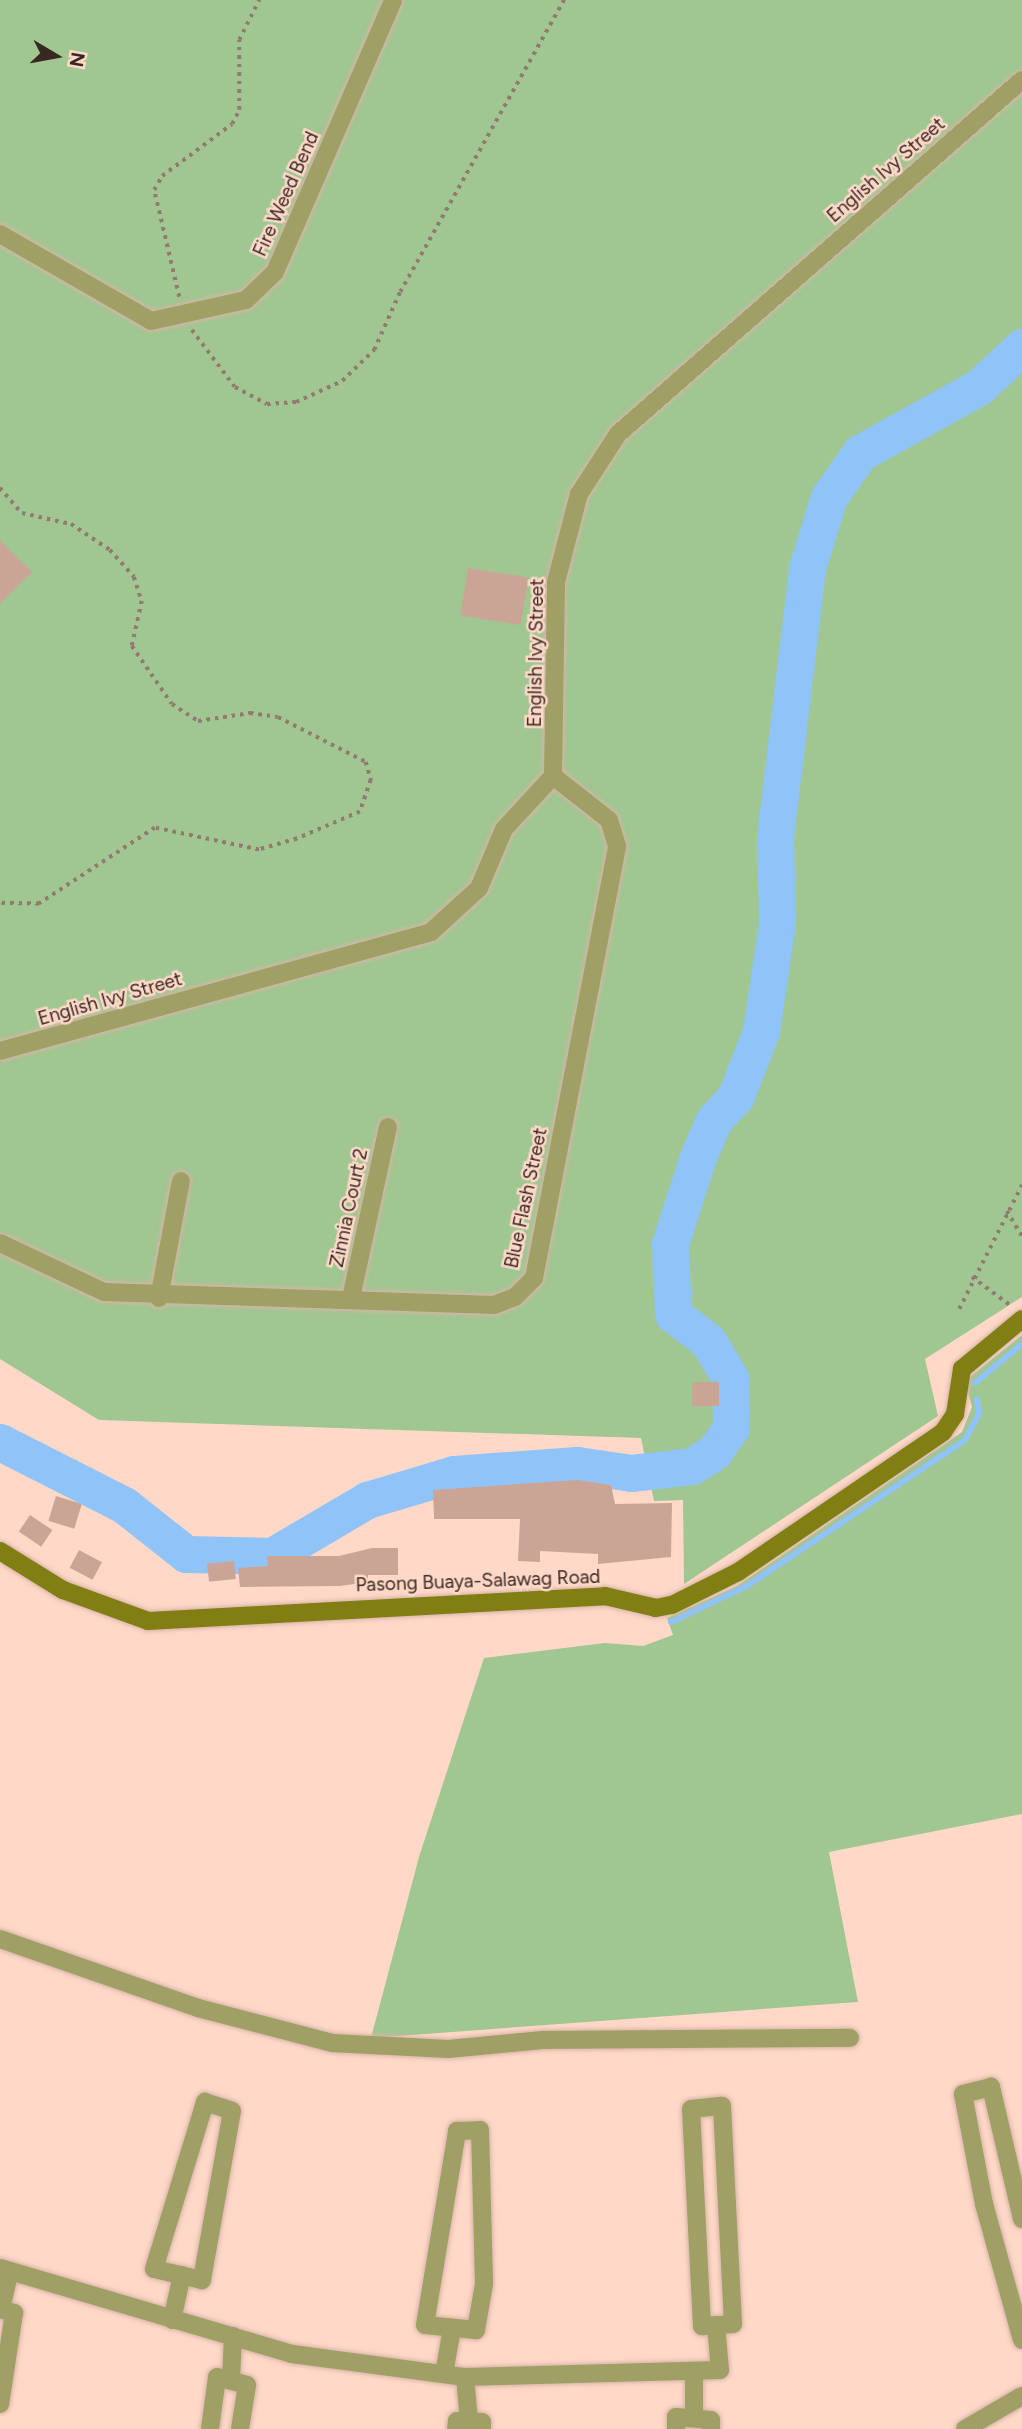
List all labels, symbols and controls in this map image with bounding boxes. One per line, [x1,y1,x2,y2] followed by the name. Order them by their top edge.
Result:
[21,21,91,91] north arrow
[65,51,90,69] text: N
[822,113,950,227] street label: English Ivy Street
[248,128,324,260] street label: Fire Weed Bend
[523,578,549,728] street label: English Ivy Street
[35,968,185,1030] street label: English Ivy Street
[500,1126,552,1270] street label: Blue Flash Street
[325,1147,373,1269] street label: Zinnia Court 2
[355,1565,601,1597] street label: Pasong Buaya-Salawag Road

